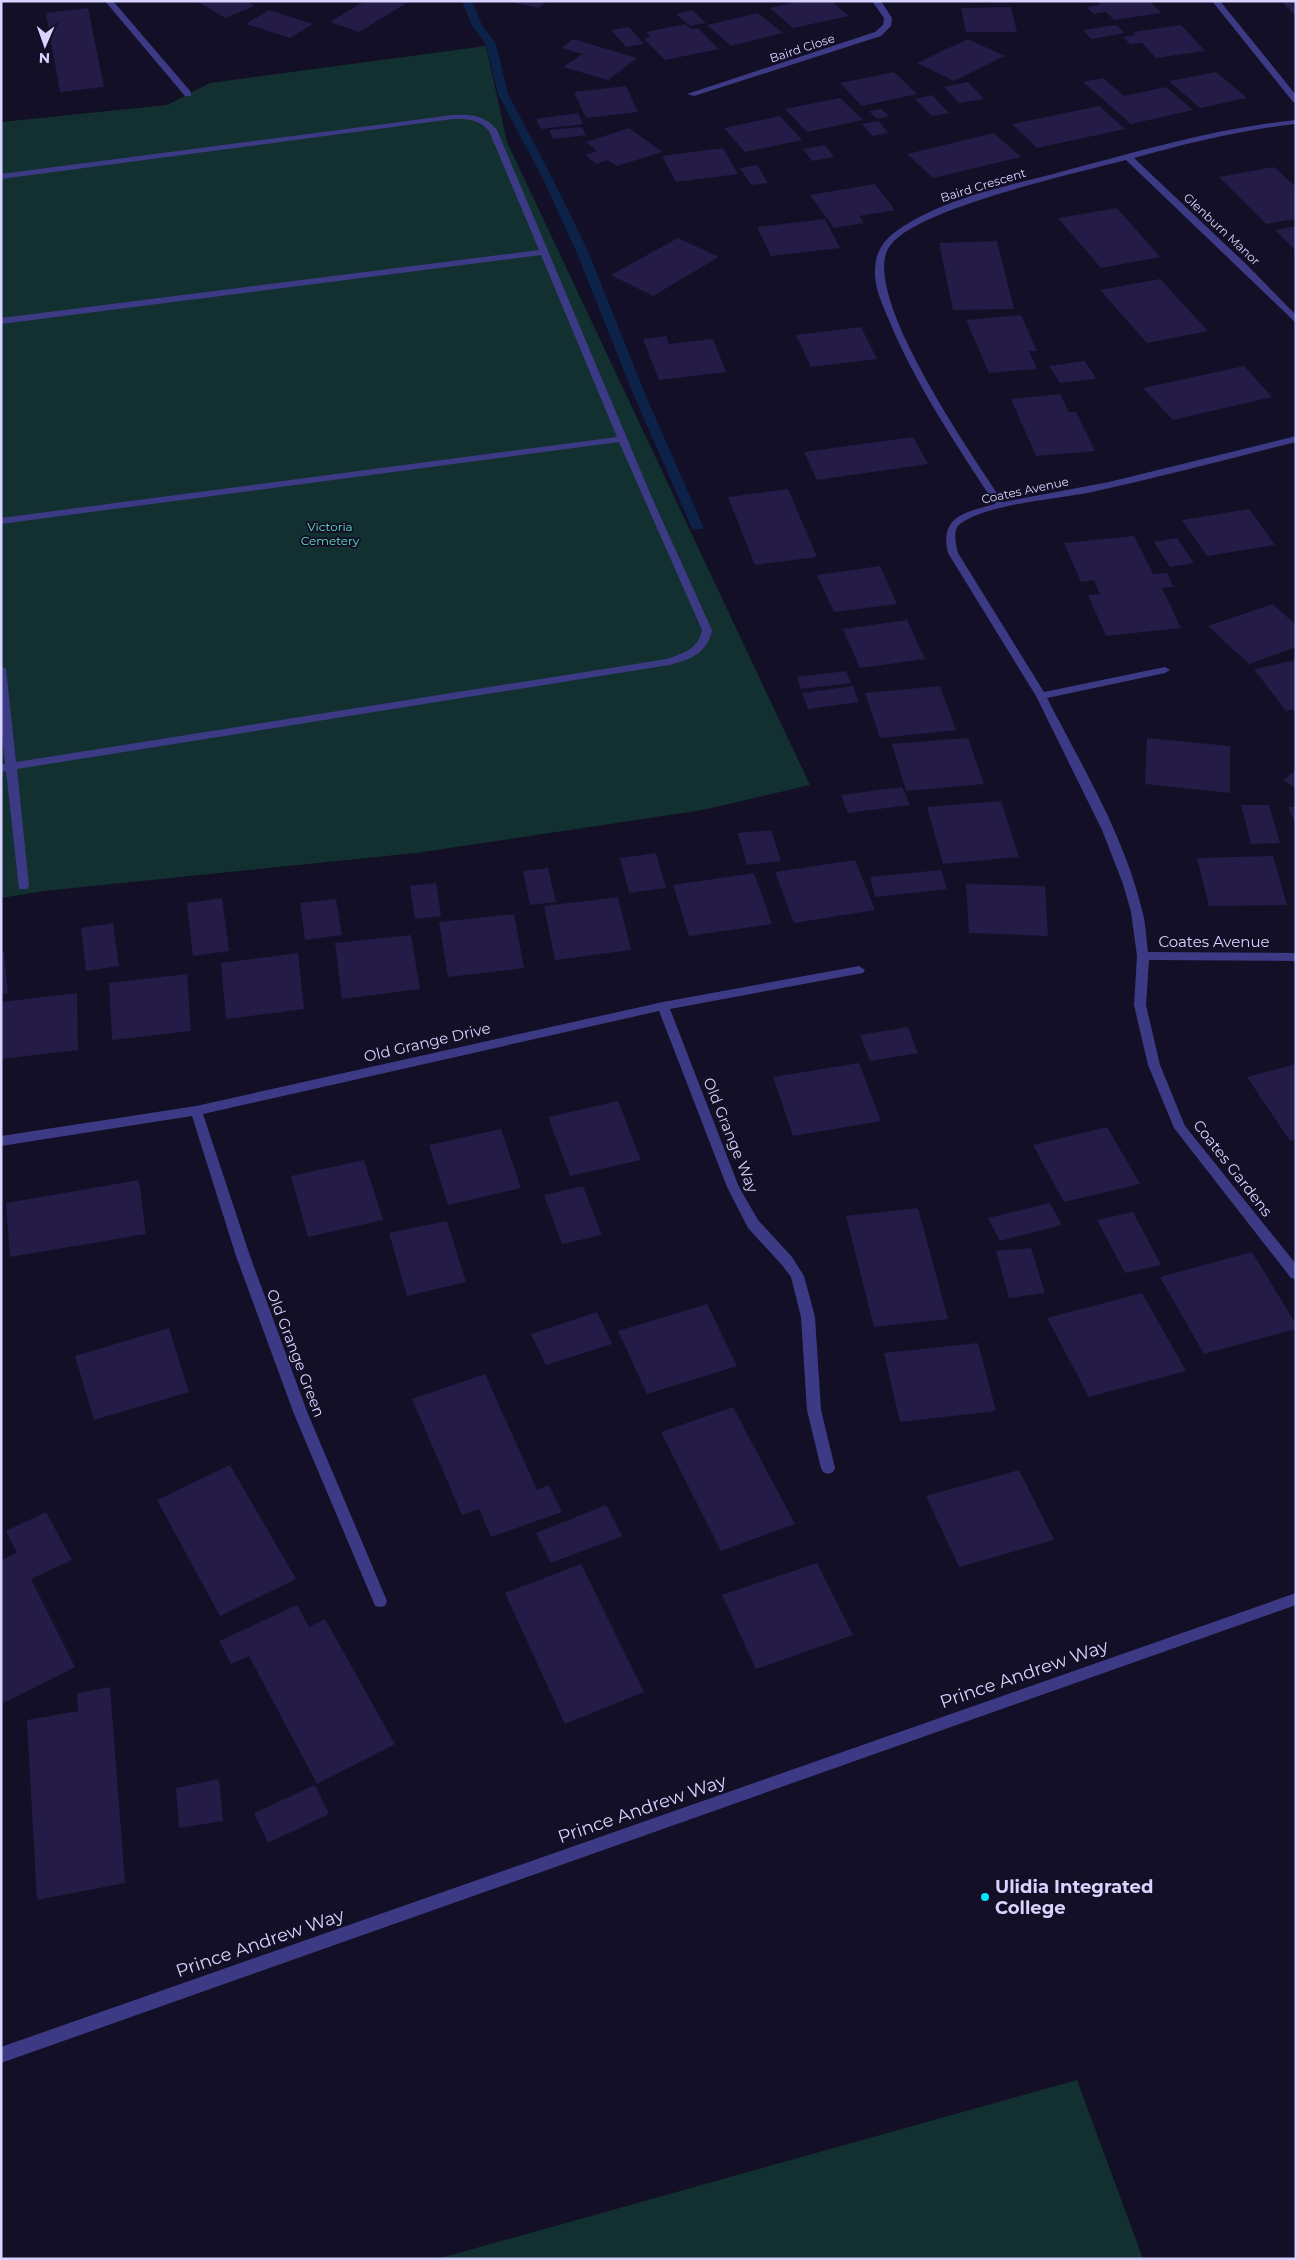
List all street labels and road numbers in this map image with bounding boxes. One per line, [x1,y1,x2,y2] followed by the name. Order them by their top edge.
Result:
[768,30,836,66] street label: Baird Close
[939,165,1028,205] street label: Baird Crescent
[1181,190,1263,268] street label: Glenburn Manor
[980,473,1070,507] street label: Coates Avenue
[1158,932,1270,951] street label: Coates Avenue
[362,1018,492,1066] street label: Old Grange Drive
[699,1075,763,1196] street label: Old Grange Way
[1189,1116,1277,1220] street label: Coates Gardens
[263,1286,329,1420] street label: Old Grange Green
[937,1635,1111,1713] street label: Prince Andrew Way
[555,1770,729,1848] street label: Prince Andrew Way
[173,1904,347,1982] street label: Prince Andrew Way

